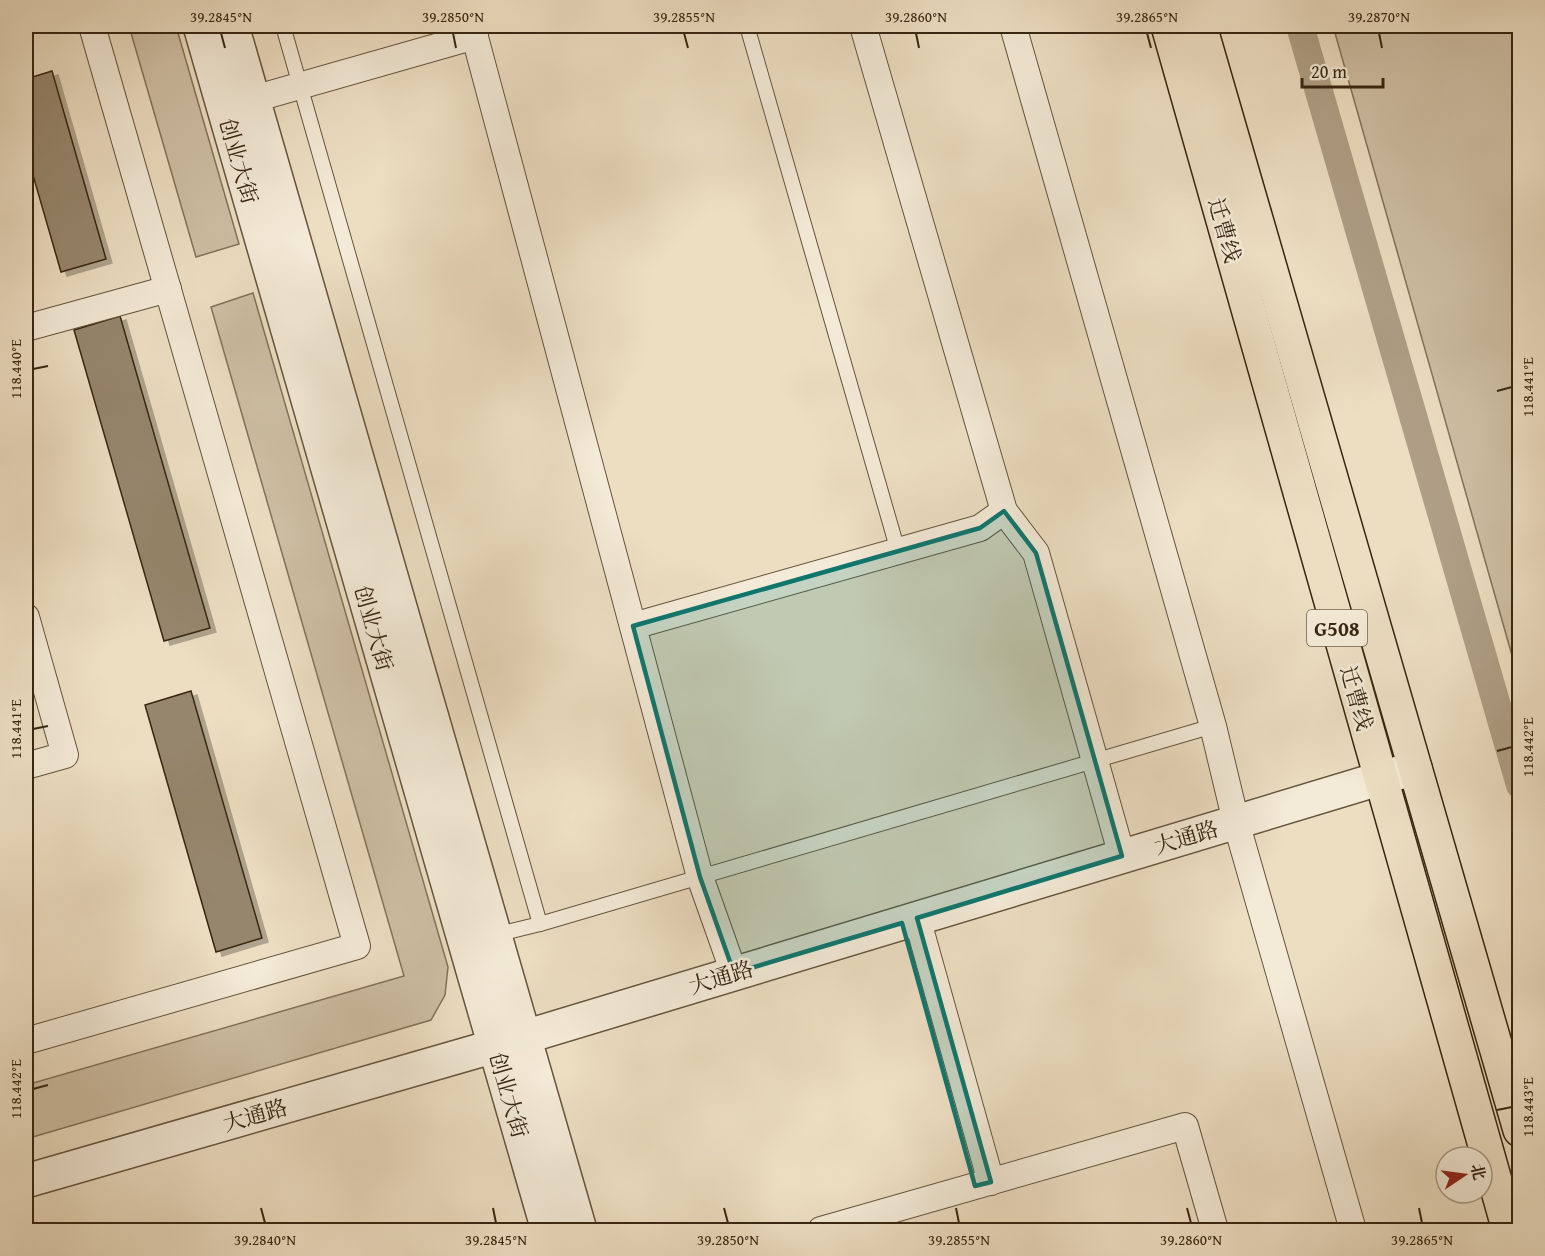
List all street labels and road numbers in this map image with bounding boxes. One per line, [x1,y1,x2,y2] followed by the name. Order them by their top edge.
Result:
[211,114,267,208] street label: 创业大街
[1201,194,1249,266] street label: 迁曹线
[346,581,402,675] street label: 创业大街
[1307,610,1367,646] road number: G508
[1333,662,1381,734] street label: 迁曹线
[1150,812,1222,862] street label: 大通路
[685,952,757,1002] street label: 大通路
[481,1048,537,1142] street label: 创业大街
[219,1091,291,1139] street label: 大通路

